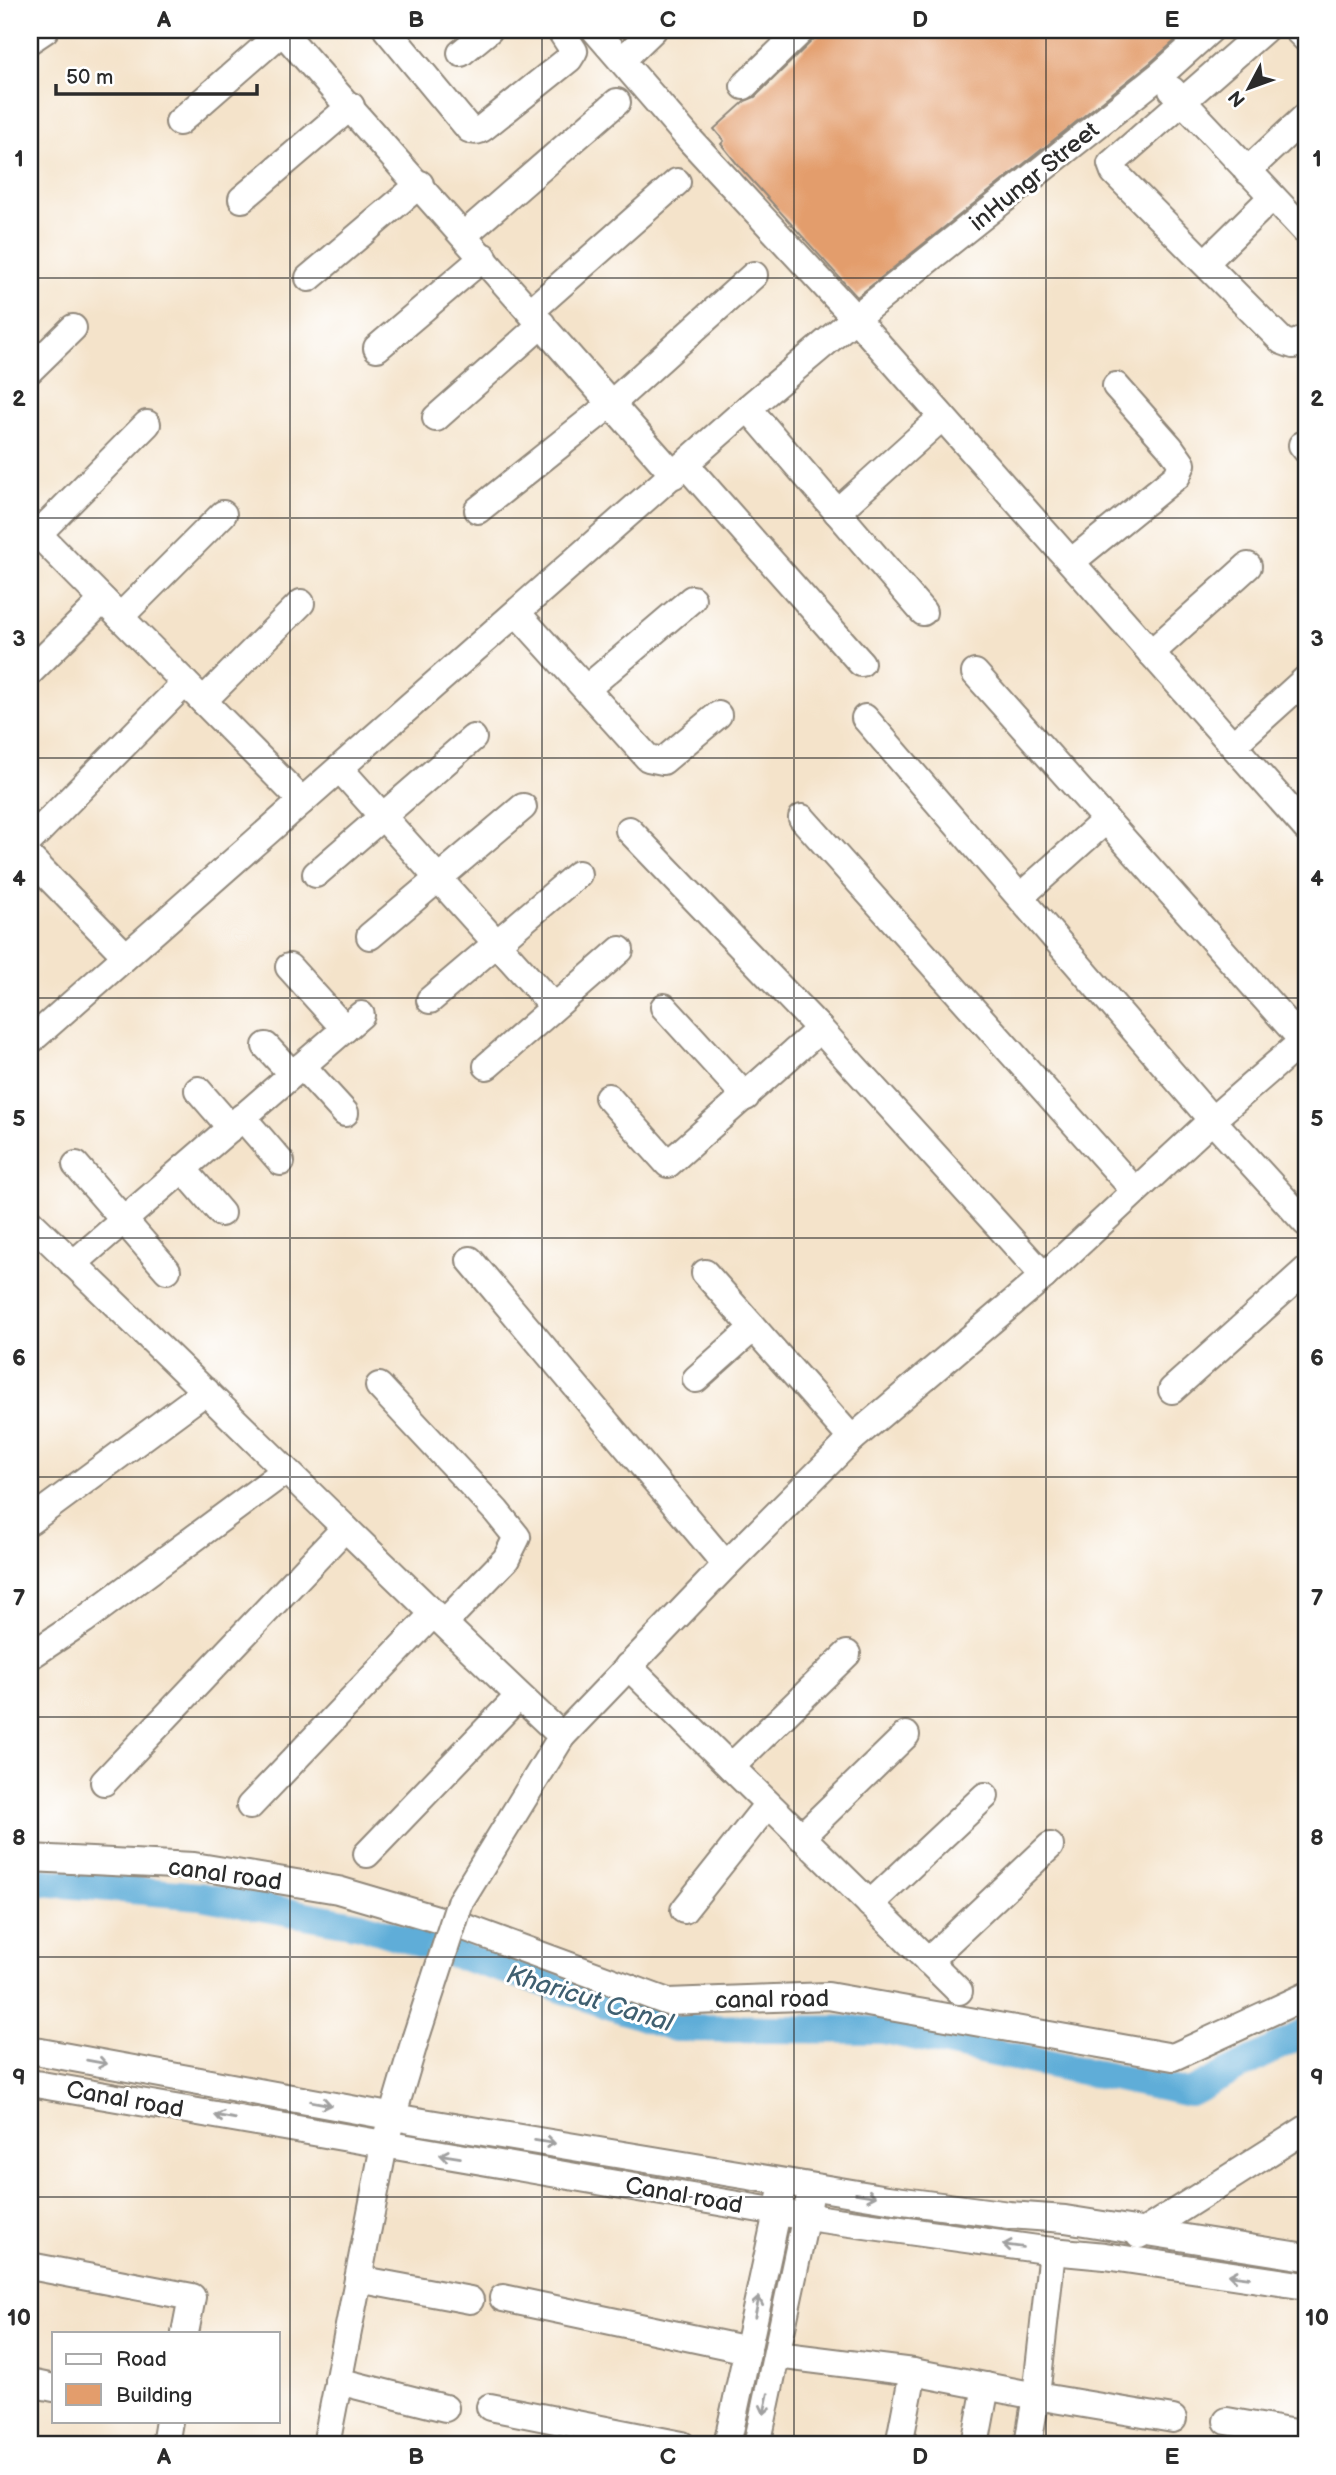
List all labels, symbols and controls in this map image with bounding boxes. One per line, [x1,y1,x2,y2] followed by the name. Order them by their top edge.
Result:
[156,6,172,34] text: A
[408,6,424,34] text: B
[660,6,676,34] text: C
[912,6,928,34] text: D
[1165,6,1180,34] text: E
[56,52,257,96] scale bar
[1214,52,1284,122] north arrow
[66,65,113,90] text: 50 m
[1224,85,1251,111] text: N
[964,115,1105,237] street label: inHungr Street
[14,145,24,173] text: 1
[1312,145,1322,173] text: 1
[12,385,26,413] text: 2
[1310,385,1324,413] text: 2
[12,625,26,653] text: 3
[1310,625,1324,653] text: 3
[12,865,26,893] text: 4
[1310,865,1324,893] text: 4
[12,1105,26,1133] text: 5
[1310,1105,1324,1133] text: 5
[12,1344,26,1372] text: 6
[1310,1344,1324,1372] text: 6
[13,1584,26,1612] text: 7
[1311,1584,1324,1612] text: 7
[12,1824,26,1852] text: 8
[1310,1824,1324,1852] text: 8
[166,1852,284,1897] street label: canal road
[503,1959,677,2040] water label: Kharicut Canal
[715,1984,829,2015] street label: canal road
[85,2056,108,2069] one-way arrow
[12,2064,26,2092] text: 9
[1310,2064,1324,2092] text: 9
[64,2075,186,2124] street label: Canal road
[309,2097,332,2110] one-way arrow
[215,2110,237,2123] one-way arrow
[533,2136,556,2149] one-way arrow
[439,2149,462,2162] one-way arrow
[623,2171,745,2220] street label: Canal road
[854,2189,877,2202] one-way arrow
[1002,2239,1025,2252] one-way arrow
[1228,2269,1251,2282] one-way arrow
[751,2296,765,2319] one-way arrow
[7,2304,31,2332] text: 10
[1305,2304,1329,2332] text: 10
[52,2332,280,2422] legend
[116,2347,167,2372] text: Road
[116,2383,192,2408] text: Building
[759,2392,773,2415] one-way arrow
[156,2443,172,2471] text: A
[408,2443,424,2471] text: B
[660,2443,676,2471] text: C
[912,2443,928,2471] text: D
[1165,2443,1180,2471] text: E

